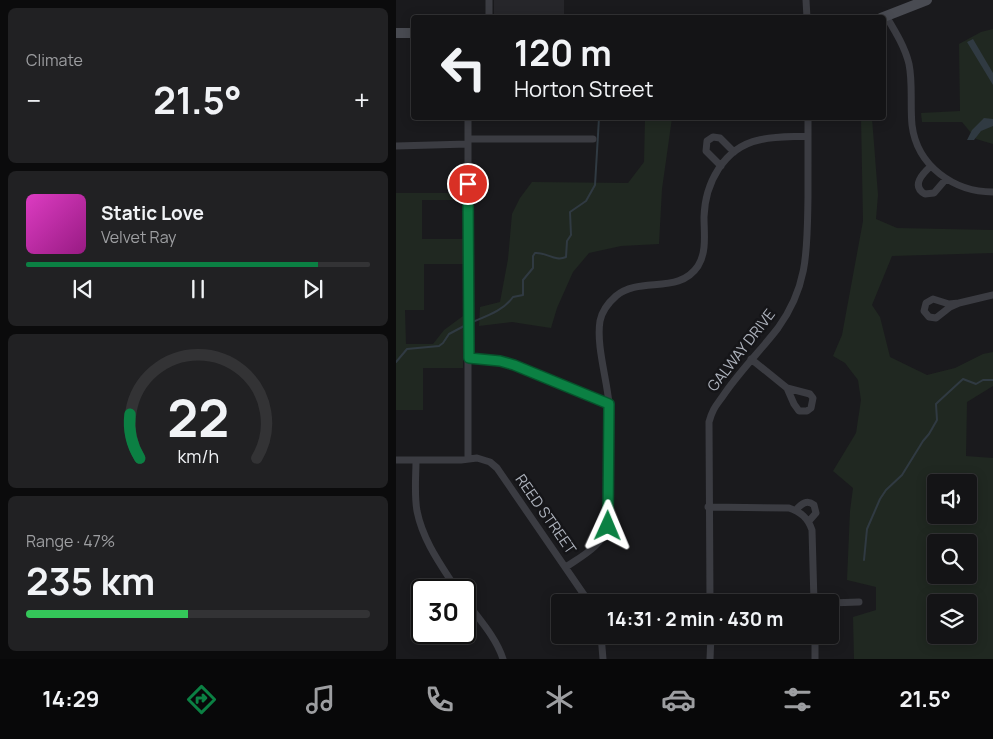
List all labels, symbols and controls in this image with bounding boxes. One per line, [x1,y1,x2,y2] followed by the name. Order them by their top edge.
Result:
[514,29,612,77] text: 120 m
[431,35,496,100] icon: left
[26,49,83,71] text: Climate
[153,73,242,125] text: 21.5°
[514,74,653,104] text: Horton Street
[26,81,41,119] text: −
[354,81,370,119] text: +
[447,163,489,205] pin
[454,170,482,198] icon: arrive
[101,200,204,226] text: Static Love
[101,226,177,248] text: Velvet Ray
[69,275,97,303] icon: previous
[184,275,212,303] icon: pause
[299,275,327,303] icon: next
[702,304,780,396] street label: GALWAY DRIVE
[167,382,229,453] text: 22
[177,444,219,468] text: km/h
[511,470,581,558] street label: REED STREET
[927,474,977,644] map controls
[927,474,977,524] button: sound
[581,499,633,551] position arrow
[26,530,115,552] text: Range · 47%
[927,534,977,584] button: search
[26,554,155,606] text: 235 km
[411,579,476,644] speed limit sign: 30
[927,594,977,644] button: layers
[607,606,783,632] text: 14:31 · 2 min · 430 m
[184,682,219,717] icon: directions
[303,682,338,717] icon: music
[422,682,457,717] icon: phone
[542,682,577,717] icon: climate
[661,682,696,717] icon: car
[780,682,815,717] icon: filters
[42,684,99,714] text: 14:29
[899,684,951,714] text: 21.5°

